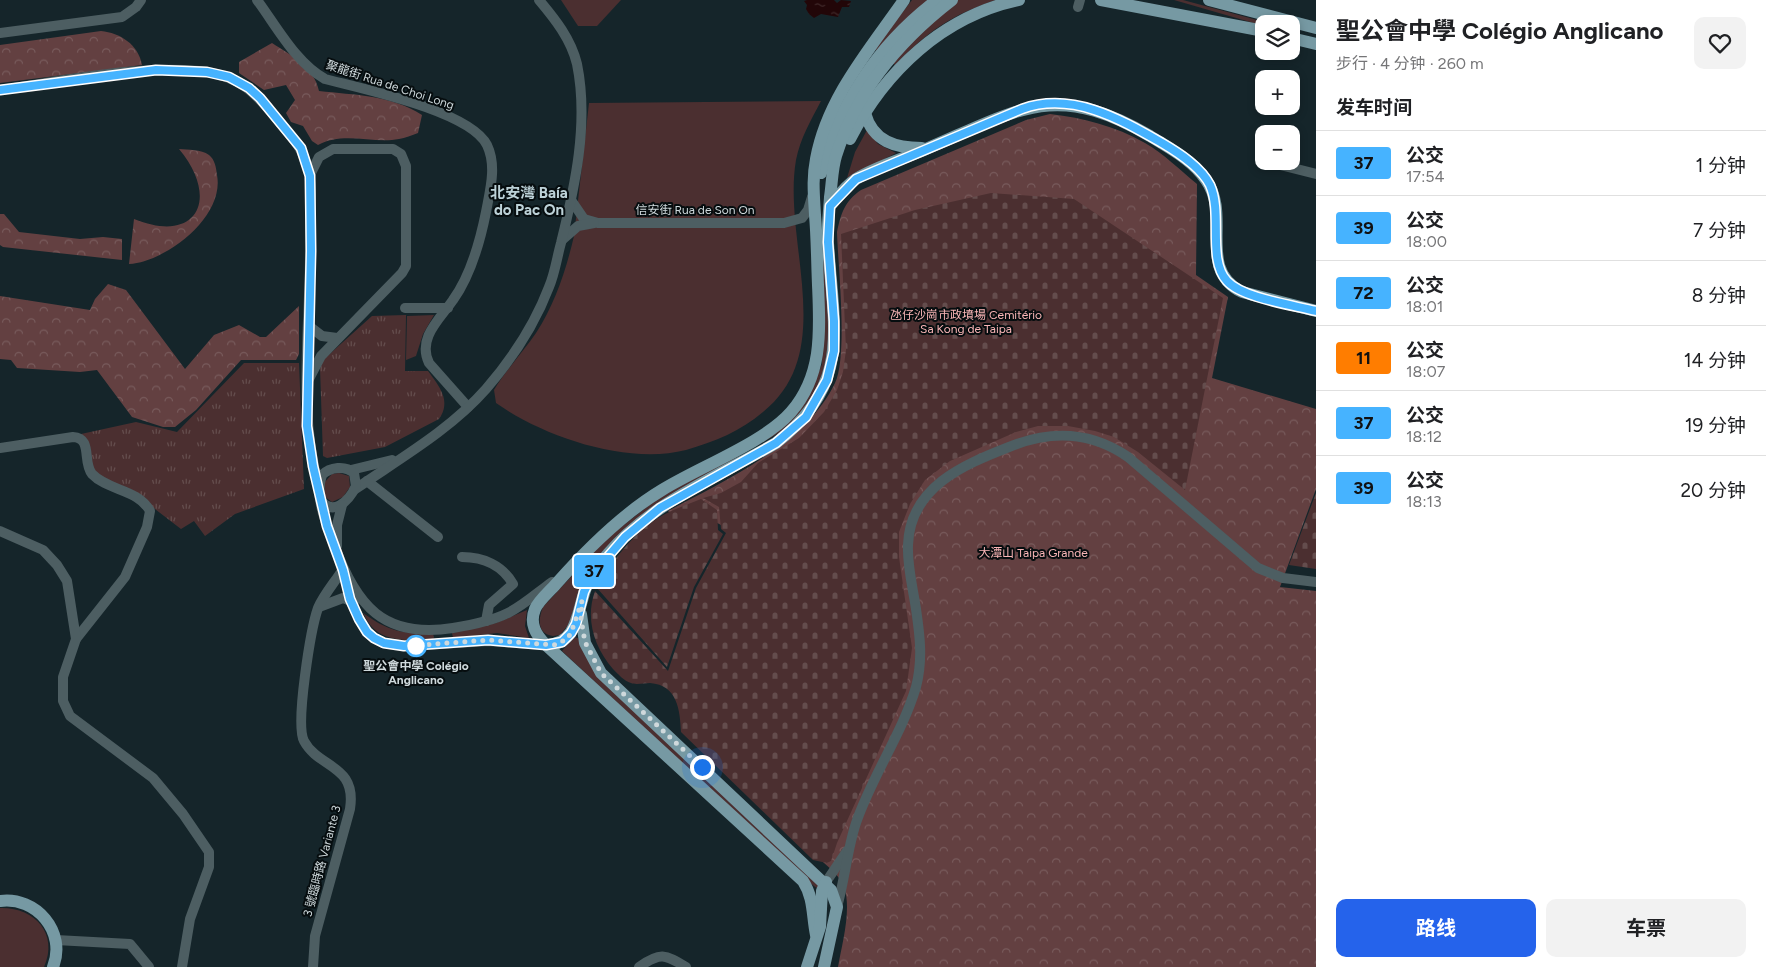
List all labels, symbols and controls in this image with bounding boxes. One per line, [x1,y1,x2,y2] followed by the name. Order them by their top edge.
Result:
[1255,15,1300,170] map controls
[1255,15,1300,60] button: layers
[1336,16,1664,45] text: 聖公會中學 Colégio Anglicano
[1694,17,1746,69] button: heart
[1336,54,1484,73] text: 步行 · 4 分钟 · 260 m
[324,58,456,112] street label: 聚龍街 Rua de Choi Long
[1255,70,1300,115] button: +
[1336,96,1412,119] text: 发车时间
[1255,125,1300,170] button: −
[1406,144,1444,167] text: 公交
[1353,152,1374,174] text: 37
[1695,154,1746,177] text: 1 分钟
[1406,167,1444,186] text: 17:54
[490,184,568,219] district label: 北安灣 Baía do Pac On
[636,203,755,217] street label: 信安街 Rua de Son On
[1406,209,1444,232] text: 公交
[1353,217,1374,239] text: 39
[1693,219,1746,242] text: 7 分钟
[1406,232,1447,251] text: 18:00
[1406,274,1444,297] text: 公交
[1353,282,1374,304] text: 72
[1692,284,1746,307] text: 8 分钟
[1406,297,1443,316] text: 18:01
[890,308,1042,336] park label: 氹仔沙崗市政墳場 Cemitério Sa Kong de Taipa
[1406,339,1444,362] text: 公交
[1356,347,1371,369] text: 11
[1684,349,1746,372] text: 14 分钟
[1406,362,1445,381] text: 18:07
[1406,404,1444,427] text: 公交
[1353,412,1374,434] text: 37
[1685,414,1746,437] text: 19 分钟
[1406,427,1442,446] text: 18:12
[1406,469,1444,492] text: 公交
[1353,477,1374,499] text: 39
[1681,479,1746,502] text: 20 分钟
[1406,492,1442,511] text: 18:13
[978,546,1088,560] park label: 大潭山 Taipa Grande
[572,555,616,587] line badge: 37
[584,560,604,582] text: 37
[405,635,427,657] marker: 聖公會中學 Colégio Anglicano
[363,659,469,687] place label: 聖公會中學 Colégio Anglicano
[690,755,715,780] your location
[300,804,344,918] street label: 3 號臨時路 Variante 3
[1336,899,1536,957] button: 路线
[1546,899,1746,957] button: 车票

